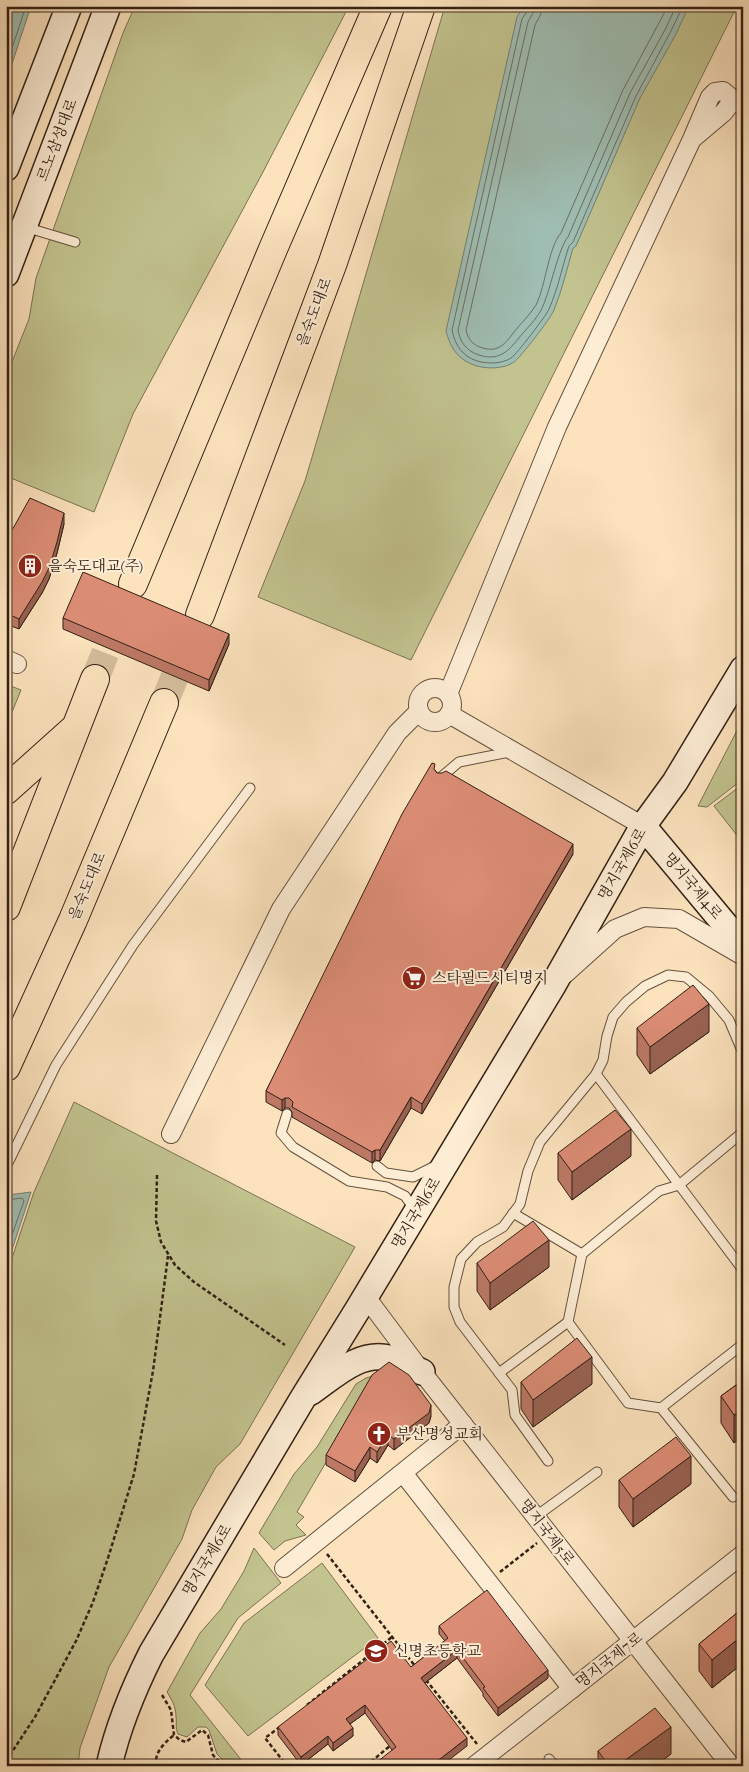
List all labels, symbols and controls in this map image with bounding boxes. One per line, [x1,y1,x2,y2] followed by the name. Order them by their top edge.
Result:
[33,96,81,184] street label: 르노삼성대로
[293,274,336,349] street label: 을숙도대로
[17,553,43,579] building icon: 을숙도대교(주)
[48,557,143,575] place label: 을숙도대교(주)
[594,824,650,903] street label: 명지국제6로
[65,849,110,923] street label: 을숙도대로
[660,849,726,923] street label: 명지국제4로
[401,965,427,991] supermarket icon: 스타필드시티명지
[432,969,548,987] place label: 스타필드시티명지
[388,1173,445,1252] street label: 명지국제6로
[366,1421,392,1447] church icon: 부산명성교회
[396,1425,483,1443] place label: 부산명성교회
[516,1495,579,1569] street label: 명지국제5로
[179,1520,236,1599] street label: 명지국제6로
[572,1628,646,1692] street label: 명지국제7로
[363,1638,389,1664] school or university icon: 신명초등학교
[394,1642,481,1660] place label: 신명초등학교

